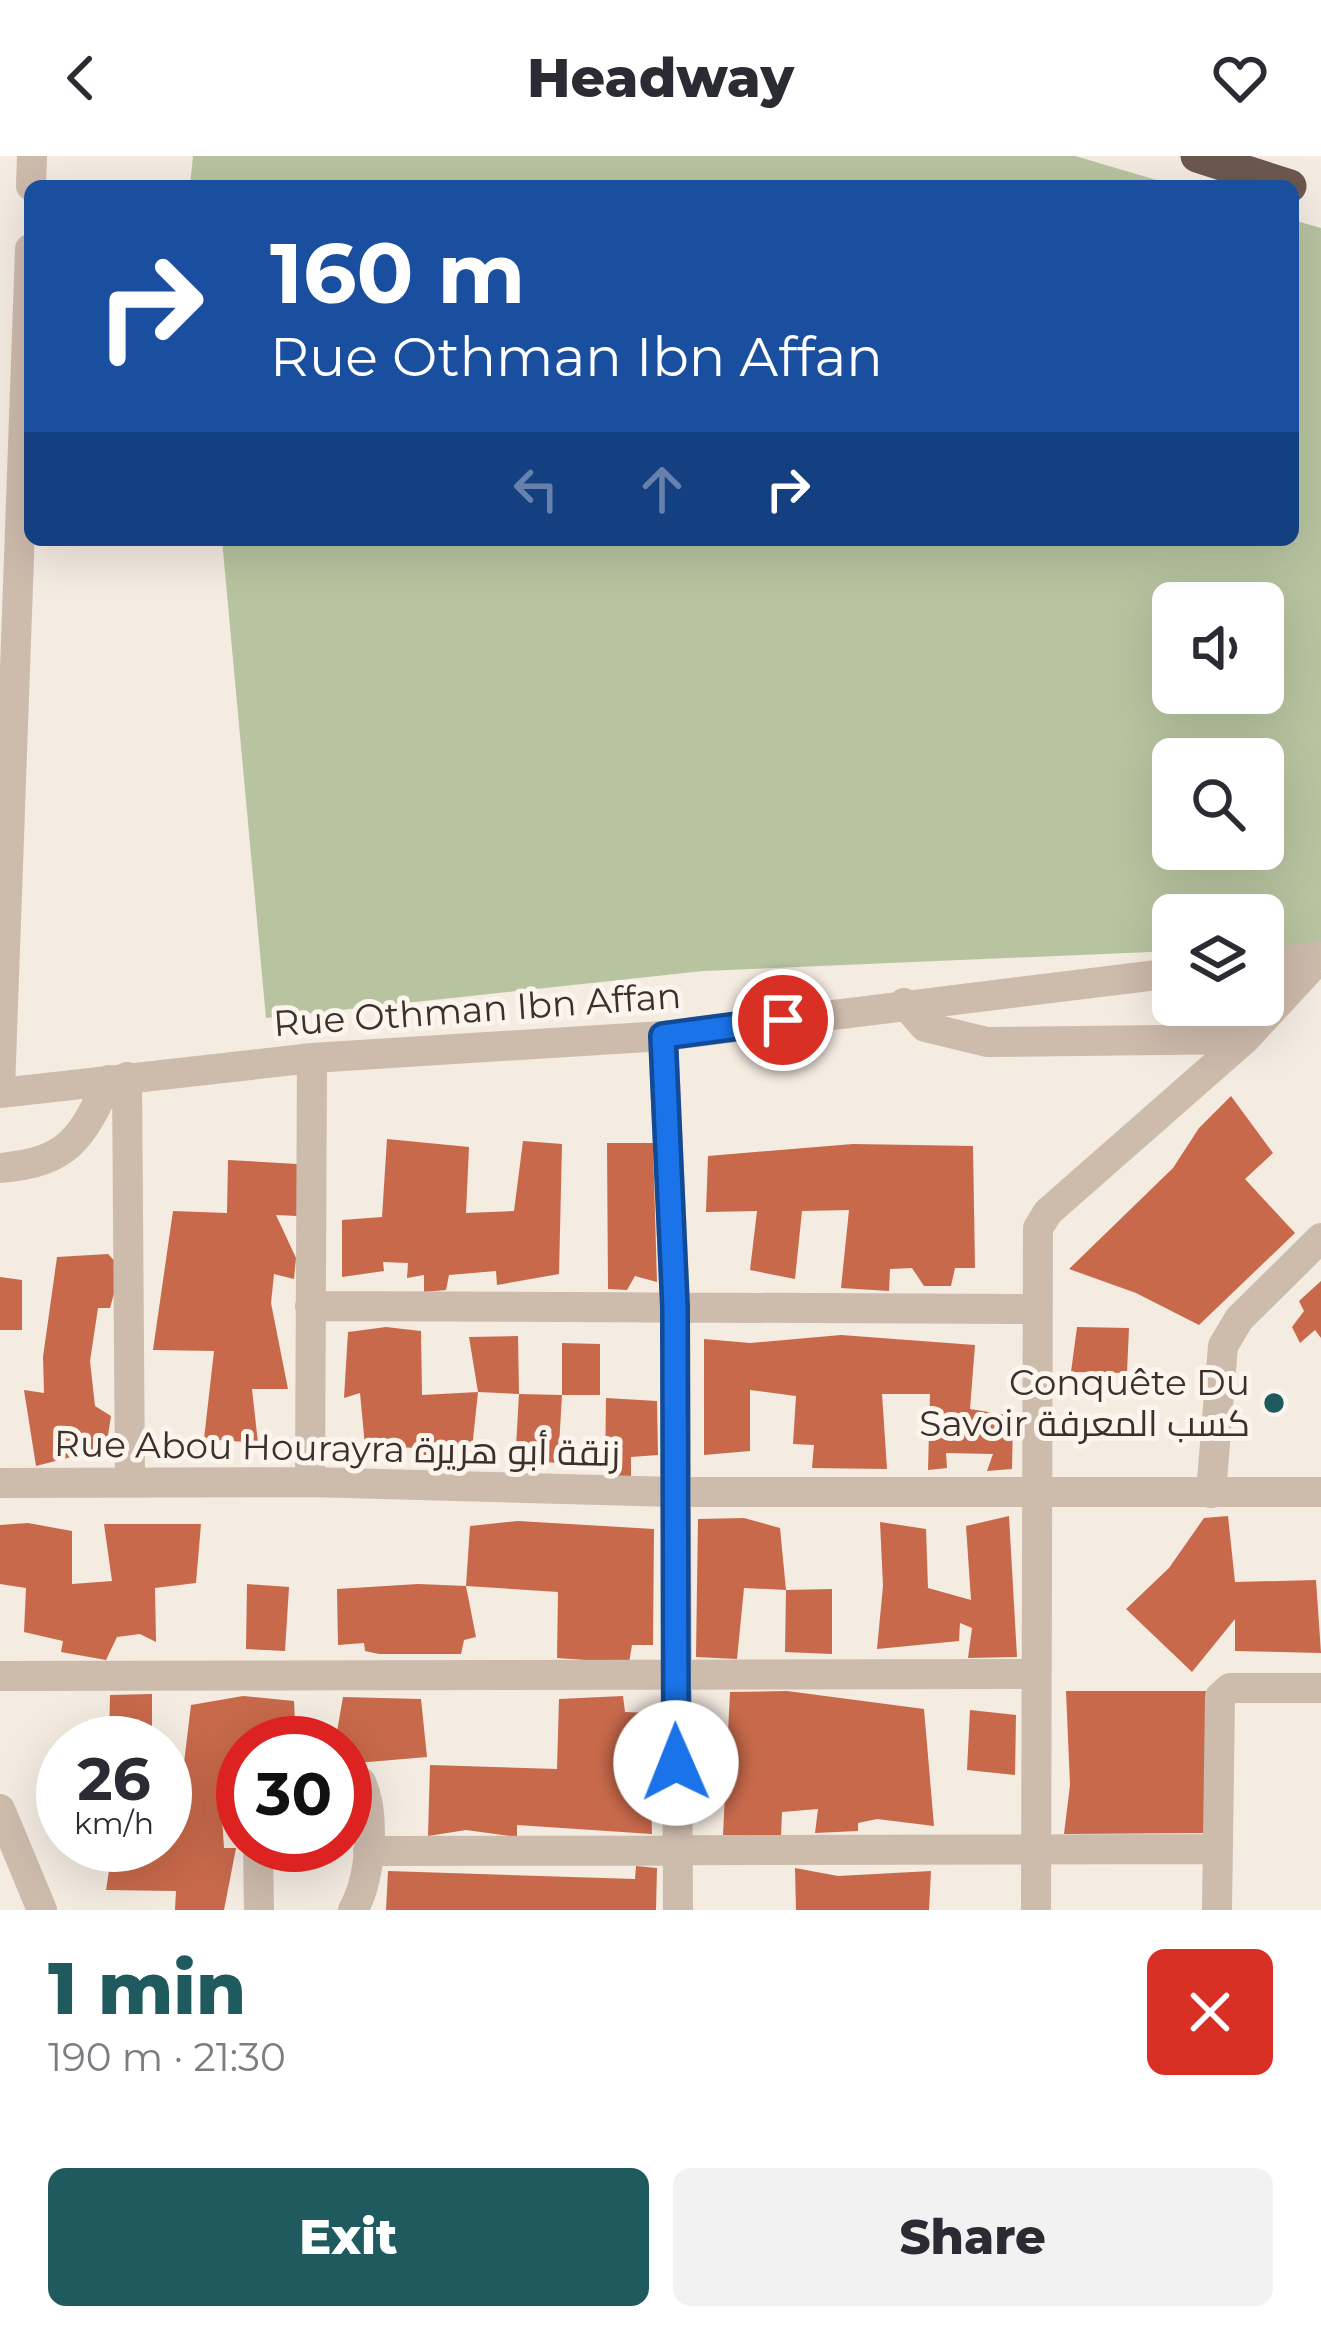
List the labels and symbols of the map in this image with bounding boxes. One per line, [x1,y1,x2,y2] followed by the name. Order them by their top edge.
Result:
[732,969,834,1071] pin
[272,973,682,1045] street label: Rue Othman Ibn Affan
[919,1360,1250,1445] place label: Conquête Du Savoir كسب المعرفة
[1261,1390,1287,1416] marker: Conquête Du Savoir كسب المعرفة
[54,1421,620,1475] street label: Rue Abou Hourayra زنقة أبو هريرة
[613,1700,739,1826] position arrow
[216,1716,372,1872] speed limit sign: 30

